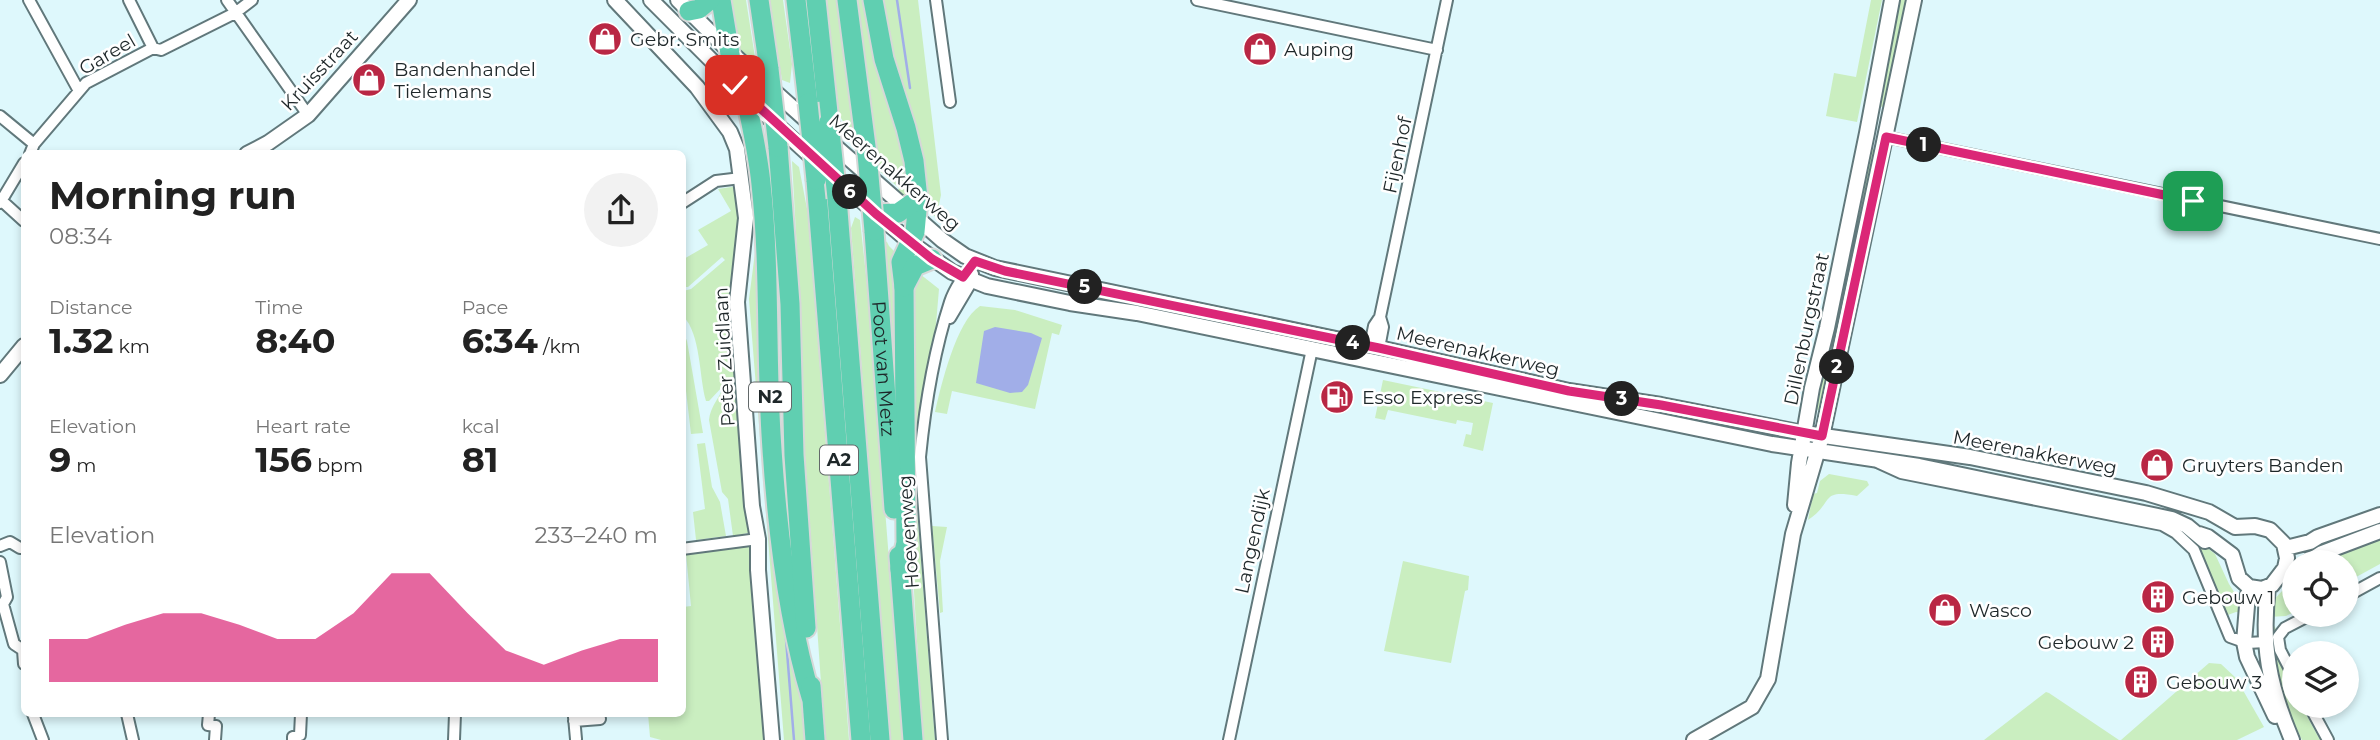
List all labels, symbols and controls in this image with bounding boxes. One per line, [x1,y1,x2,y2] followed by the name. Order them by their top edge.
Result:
[586,20,624,58] shop icon: Gebr. Smits
[276,25,363,116] street label: Kruisstraat
[630,28,739,51] place label: Gebr. Smits
[75,29,140,80] street label: Gareel
[1241,30,1279,68] shop icon: Auping
[1284,38,1354,61] place label: Auping
[705,55,765,115] pin
[394,58,536,103] place label: Bandenhandel Tielemans
[350,61,388,99] shop icon: Bandenhandel Tielemans
[716,66,754,104] icon: check
[824,109,965,236] street label: Meerenakkerweg
[1378,113,1417,196] street label: Fijenhof
[1906,128,1941,162] pin: 1
[1920,133,1927,156] text: 1
[2163,171,2223,231] pin
[49,172,297,219] text: Morning run
[584,173,658,247] button: share
[832,174,868,210] pin: 6
[843,180,856,203] text: 6
[2174,182,2212,220] icon: arrive
[49,222,112,250] text: 08:34
[1779,250,1834,407] street label: Dillenburgstraat
[1068,270,1102,304] pin: 5
[1079,275,1090,298] text: 5
[709,287,740,427] street label: Peter Zuidlaan
[49,296,132,319] text: Distance
[255,296,303,319] text: Time
[462,296,508,319] text: Pace
[867,300,900,437] street label: Poot van Metz
[49,319,113,362] text: 1.32
[255,319,335,362] text: 8:40
[462,319,538,362] text: 6:34
[1394,322,1562,381] street label: Meerenakkerweg
[1336,326,1370,360] pin: 4
[1346,331,1359,354] text: 4
[113,335,150,358] text: km
[538,335,581,358] text: /km
[1820,350,1854,384] pin: 2
[1831,355,1842,378] text: 2
[1318,378,1356,416] fuel station icon: Esso Express
[749,382,791,412] road number: N2
[1604,382,1640,416] pin: 3
[1362,386,1483,409] place label: Esso Express
[1616,387,1627,410] text: 3
[49,415,137,438] text: Elevation
[255,415,351,438] text: Heart rate
[462,415,500,438] text: kcal
[1951,425,2119,480] street label: Meerenakkerweg
[49,438,71,481] text: 9
[255,438,312,481] text: 156
[462,438,498,481] text: 81
[820,446,858,474] road number: A2
[2138,446,2176,484] shop icon: Gruyters Banden
[71,454,96,477] text: m
[312,454,363,477] text: bpm
[2182,454,2344,477] place label: Gruyters Banden
[893,474,924,589] street label: Hoevenweg
[1230,486,1275,596] street label: Langendijk
[49,521,155,549] text: Elevation
[534,521,658,549] text: 233–240 m
[2282,550,2359,718] map controls
[2282,550,2359,627] button: locate
[2139,578,2177,616] building icon: Gebouw 1
[2182,586,2274,609] place label: Gebouw 1
[1926,591,1964,629] shop icon: Wasco
[1969,599,2032,622] place label: Wasco
[2139,623,2177,661] building icon: Gebouw 2
[2038,631,2134,654] place label: Gebouw 2
[2282,641,2359,718] button: layers
[2122,663,2160,701] building icon: Gebouw 3
[2166,671,2262,694] place label: Gebouw 3

